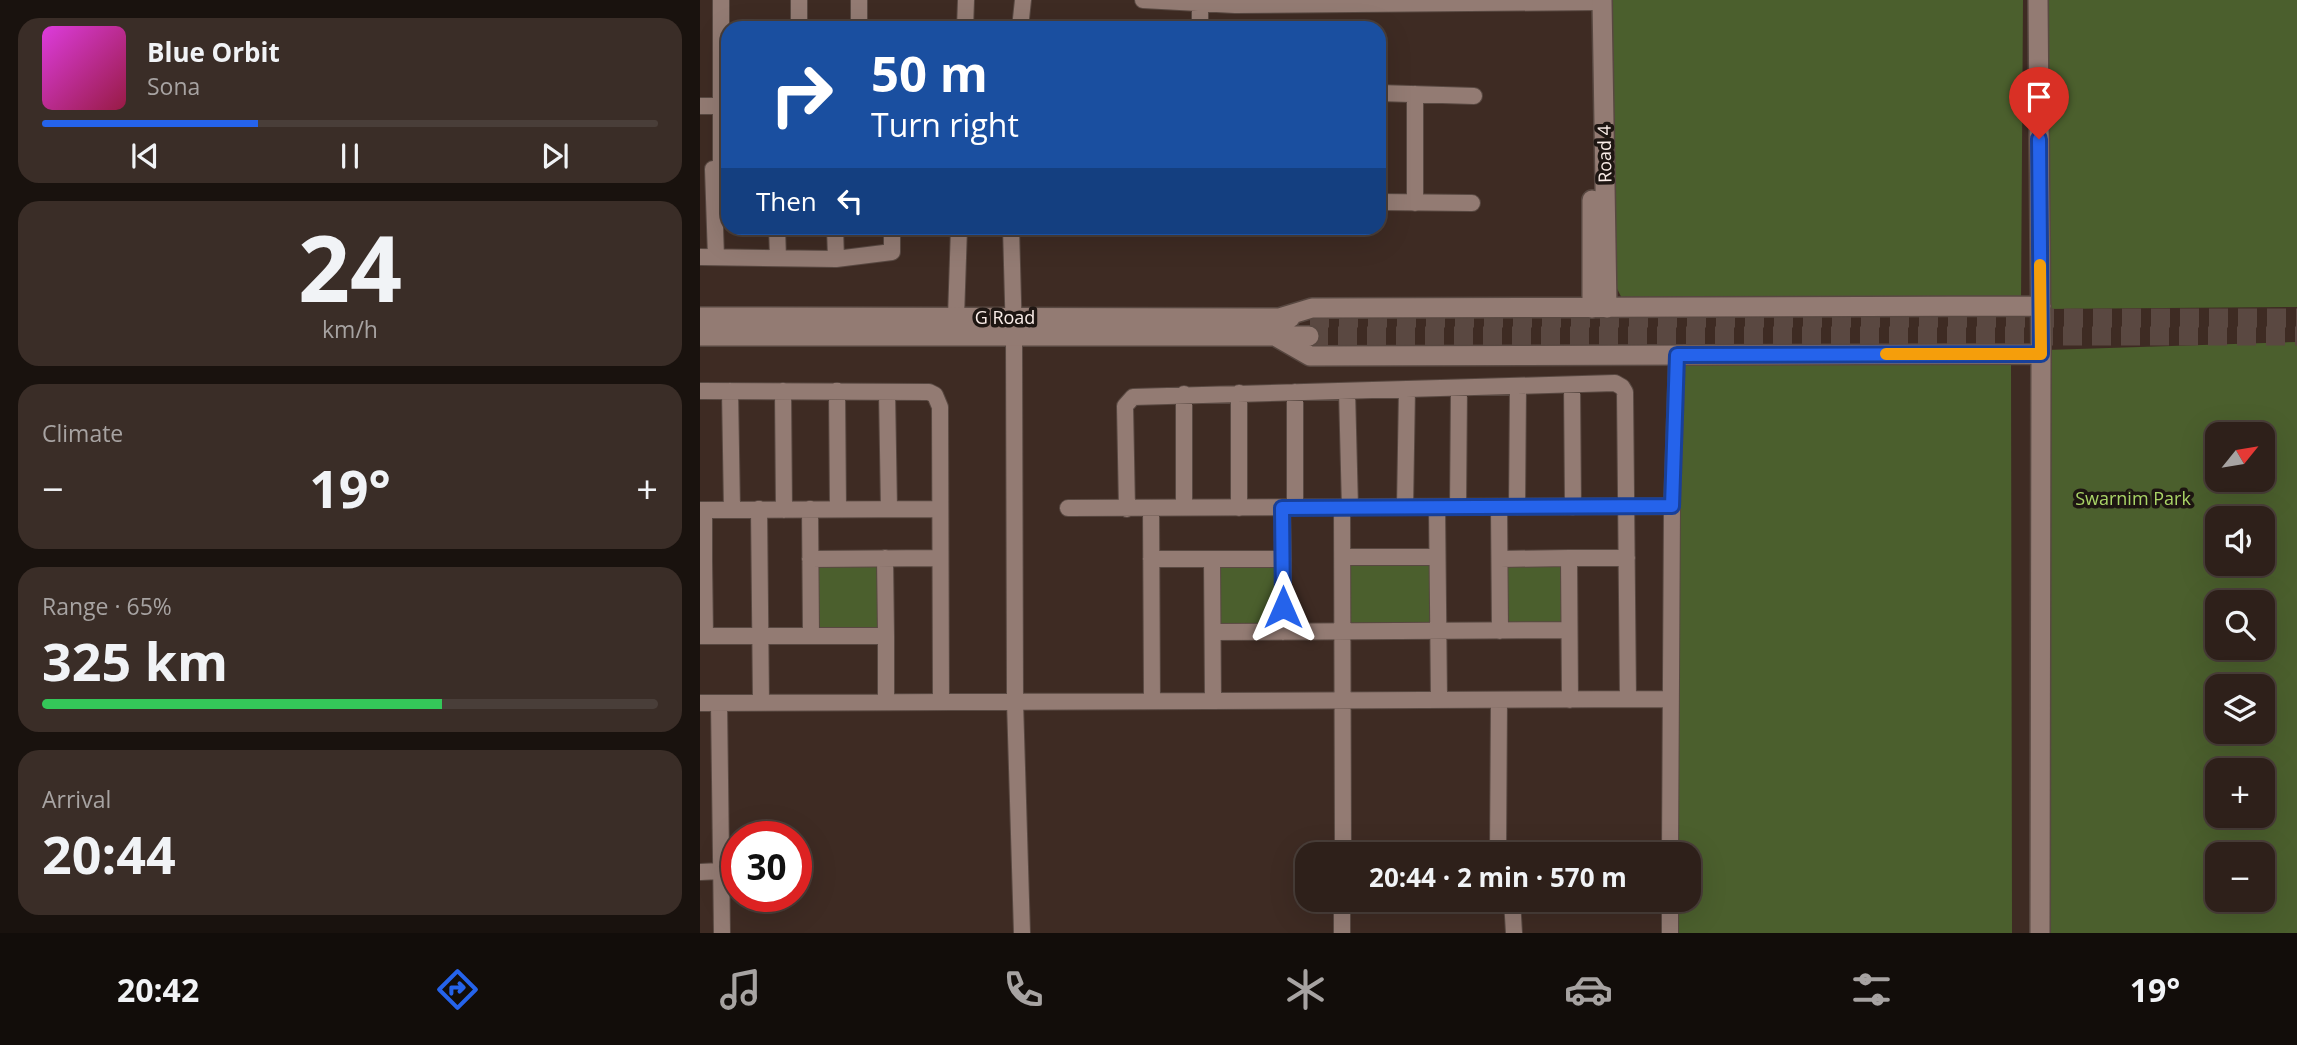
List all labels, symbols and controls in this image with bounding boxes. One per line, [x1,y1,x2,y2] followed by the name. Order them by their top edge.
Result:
[147,34,280,70] text: Blue Orbit
[871,40,988,106] text: 50 m
[756,49,847,140] icon: right
[2009,67,2069,139] pin
[147,70,200,102] text: Sona
[2020,78,2058,116] icon: arrive
[871,103,1019,146] text: Turn right
[1591,125,1617,183] street label: Road 4
[126,137,164,175] icon: previous
[331,137,369,175] icon: pause
[536,137,574,175] icon: next
[831,182,869,220] icon: left
[756,183,817,219] text: Then
[298,205,402,329] text: 24
[975,305,1035,329] street label: G Road
[322,313,378,345] text: km/h
[42,417,123,449] text: Climate
[2205,422,2275,492] north arrow
[2205,422,2275,912] map controls
[309,452,391,523] text: 19°
[42,462,64,514] text: −
[636,462,658,514] text: +
[2075,486,2191,510] park label: Swarnim Park
[2205,506,2275,576] button: sound
[1246,570,1320,644] position arrow
[42,590,172,622] text: Range · 65%
[2205,590,2275,660] button: search
[42,625,228,696] text: 325 km
[2205,674,2275,744] button: layers
[2205,758,2275,828] button: +
[42,783,111,815] text: Arrival
[42,818,176,889] text: 20:44
[721,821,812,912] speed limit sign: 30
[2205,842,2275,912] button: −
[1369,859,1627,895] text: 20:44 · 2 min · 570 m
[433,965,482,1014] icon: directions
[716,965,765,1014] icon: music
[999,965,1048,1014] icon: phone
[1281,965,1330,1014] icon: climate
[1564,965,1613,1014] icon: car
[1847,965,1896,1014] icon: filters
[117,968,199,1011] text: 20:42
[2130,968,2180,1011] text: 19°

